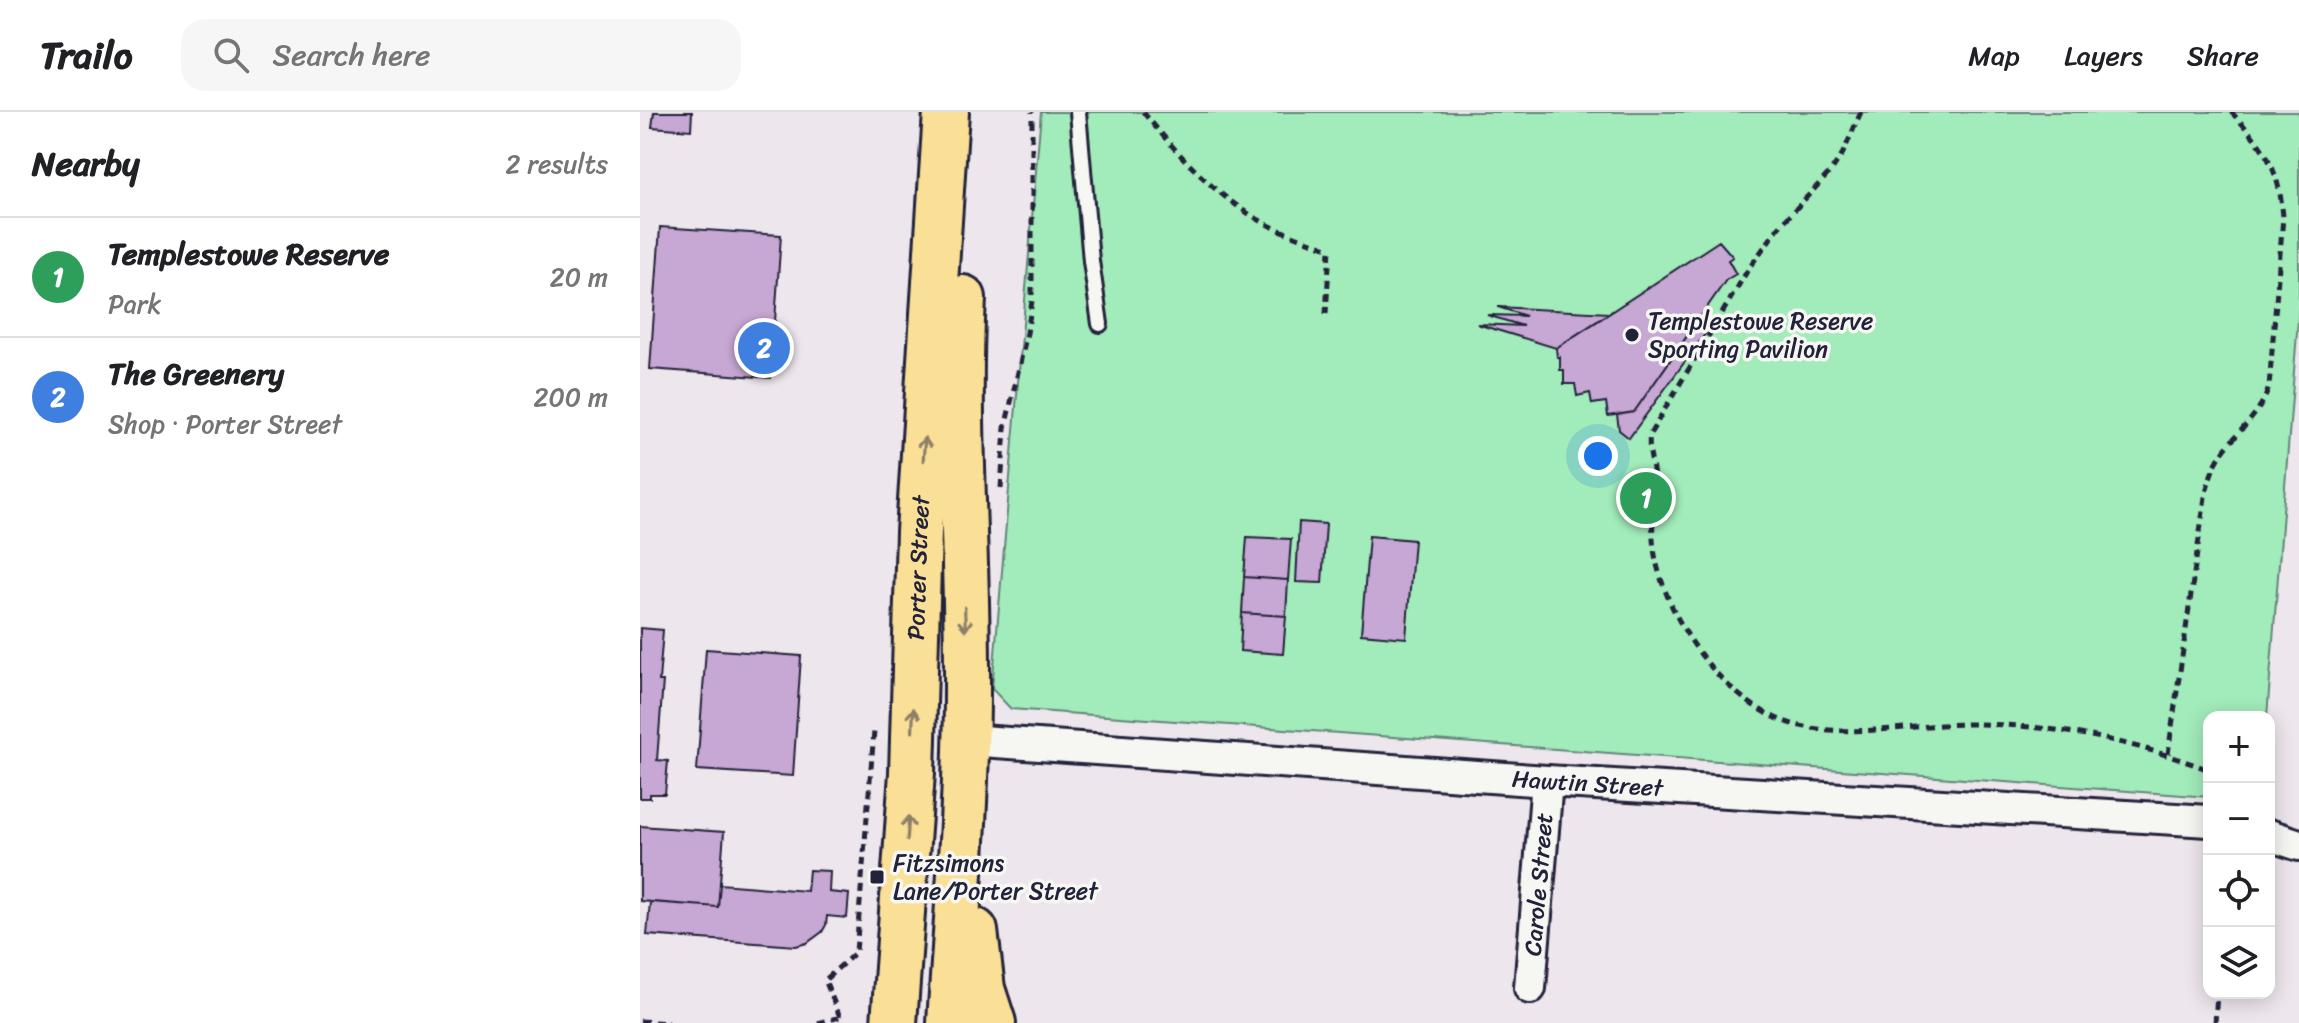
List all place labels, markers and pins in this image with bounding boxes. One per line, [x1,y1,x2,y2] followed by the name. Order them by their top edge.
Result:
[1648,300,1873,370] place label: Templestowe Reserve Sporting Pavilion
[738,318,790,378] pin: 2
[1623,326,1641,344] marker: Templestowe Reserve Sporting Pavilion
[1620,468,1672,528] pin: 1
[893,842,1099,912] place label: Fitzsimons Lane/Porter Street
[868,868,886,886] marker: Fitzsimons Lane/Porter Street

